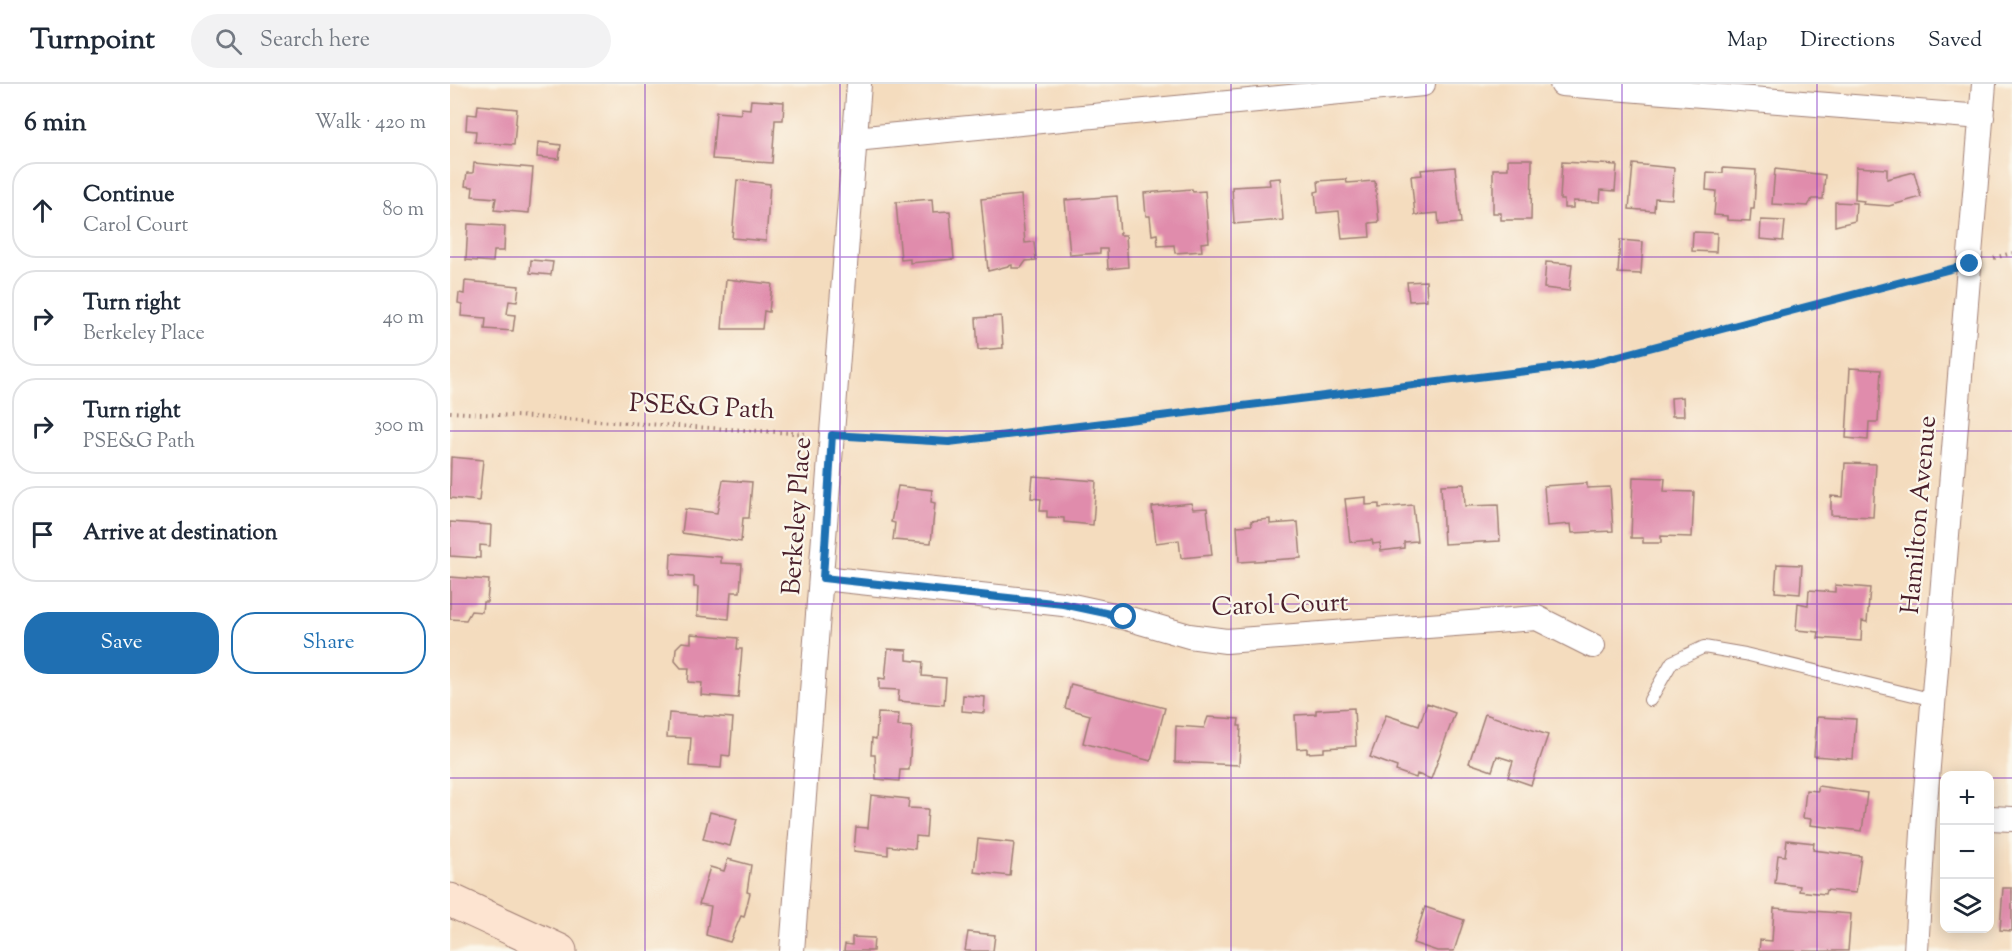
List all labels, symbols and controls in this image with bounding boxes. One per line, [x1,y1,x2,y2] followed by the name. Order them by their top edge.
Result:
[191,14,611,68] search box
[30,21,155,61] text: Turnpoint
[212,25,245,58] icon: search
[260,25,370,57] text: Search here
[1727,26,1767,56] text: Map
[1800,26,1895,56] text: Directions
[1928,26,1982,56] text: Saved
[24,105,87,142] text: 6 min
[315,109,426,138] text: Walk · 420 m
[83,180,174,212] text: Continue
[26,194,59,227] icon: ahead
[383,196,424,225] text: 80 m
[83,212,188,241] text: Carol Court
[1956,250,1982,276] route end
[83,288,180,320] text: Turn right
[26,302,59,335] icon: right
[383,304,424,333] text: 40 m
[83,320,205,349] text: Berkeley Place
[628,386,776,430] street label: PSE&G Path
[83,396,180,428] text: Turn right
[26,410,59,443] icon: right
[374,412,424,441] text: 300 m
[1893,414,1947,616] street label: Hamilton Avenue
[83,428,195,457] text: PSE&G Path
[774,436,822,596] street label: Berkeley Place
[26,518,59,551] icon: arrive
[83,518,278,550] text: Arrive at destination
[1211,585,1349,627] street label: Carol Court
[1110,603,1136,629] route start
[24,612,219,674] button: Save
[231,612,426,674] button: Share
[1940,771,1994,933] map controls
[1940,771,1994,825] button: +
[1940,825,1994,879] button: −
[1940,879,1994,933] button: layers

